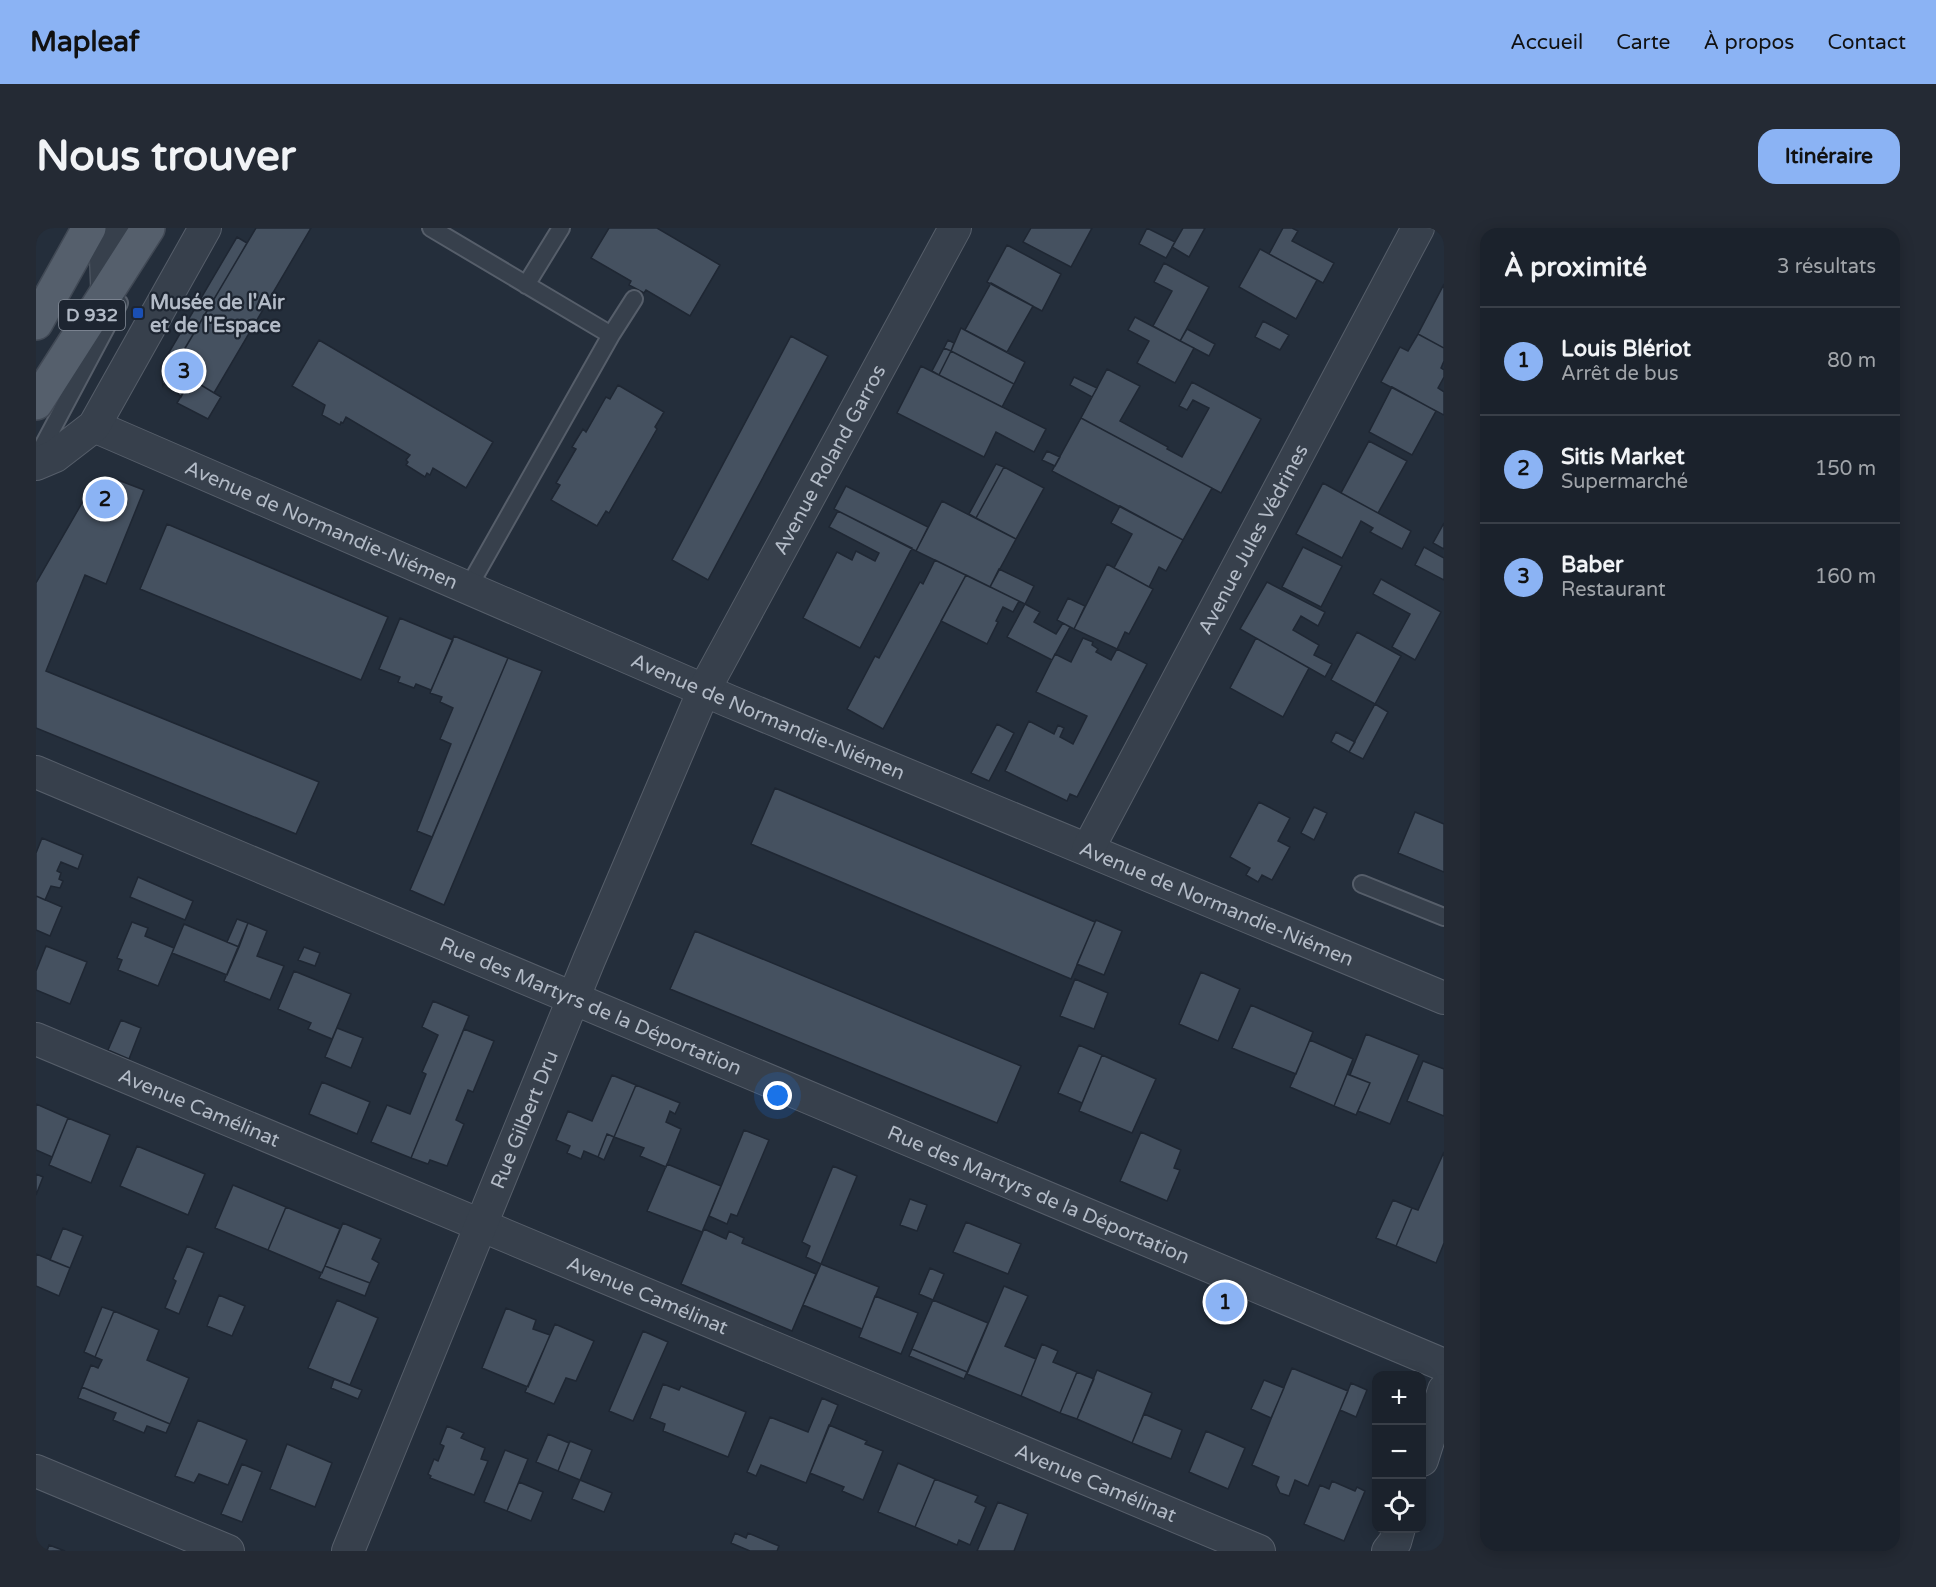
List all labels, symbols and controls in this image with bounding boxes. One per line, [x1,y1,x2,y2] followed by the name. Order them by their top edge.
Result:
[30,25,139,59] text: Mapleaf
[1510,30,1583,55] text: Accueil
[1616,30,1670,55] text: Carte
[1703,30,1794,55] text: À propos
[1827,30,1906,55] text: Contact
[1758,129,1900,184] button: Itinéraire
[36,131,296,182] text: Nous trouver
[1504,252,1647,283] text: À proximité
[1777,255,1876,279] text: 3 résultats
[150,291,285,338] place label: Musée de l'Air et de l'Espace
[59,300,125,330] road number: D 932
[131,306,145,320] marker: Musée de l'Air et de l'Espace
[1561,336,1691,362] text: Louis Blériot
[164,348,204,394] pin: 3
[1517,349,1530,373] text: 1
[1827,349,1876,373] text: 80 m
[769,361,891,559] street label: Avenue Roland Garros
[1561,362,1679,386] text: Arrêt de bus
[1193,440,1314,639] street label: Avenue Jules Védrines
[1561,444,1685,470] text: Sitis Market
[181,456,461,595] street label: Avenue de Normandie-Niémen
[1517,457,1530,481] text: 2
[1815,457,1876,481] text: 150 m
[1561,470,1688,494] text: Supermarché
[86,476,124,522] pin: 2
[1561,552,1623,578] text: Baber
[1517,565,1530,589] text: 3
[1815,565,1876,589] text: 160 m
[1561,578,1666,602] text: Restaurant
[627,649,908,786] street label: Avenue de Normandie-Niémen
[1076,837,1357,972] street label: Avenue de Normandie-Niémen
[436,932,745,1081] street label: Rue des Martyrs de la Déportation
[486,1047,564,1193] street label: Rue Gilbert Dru
[115,1064,283,1153] street label: Avenue Camélinat
[763,1081,792,1110] your location
[884,1121,1193,1269] street label: Rue des Martyrs de la Déportation
[563,1252,732,1340] street label: Avenue Camélinat
[1206,1280,1244,1324] pin: 1
[1372,1371,1426,1533] map controls
[1372,1371,1426,1425] button: +
[1372,1425,1426,1479] button: −
[1011,1439,1180,1528] street label: Avenue Camélinat
[1372,1479,1426,1533] button: locate

